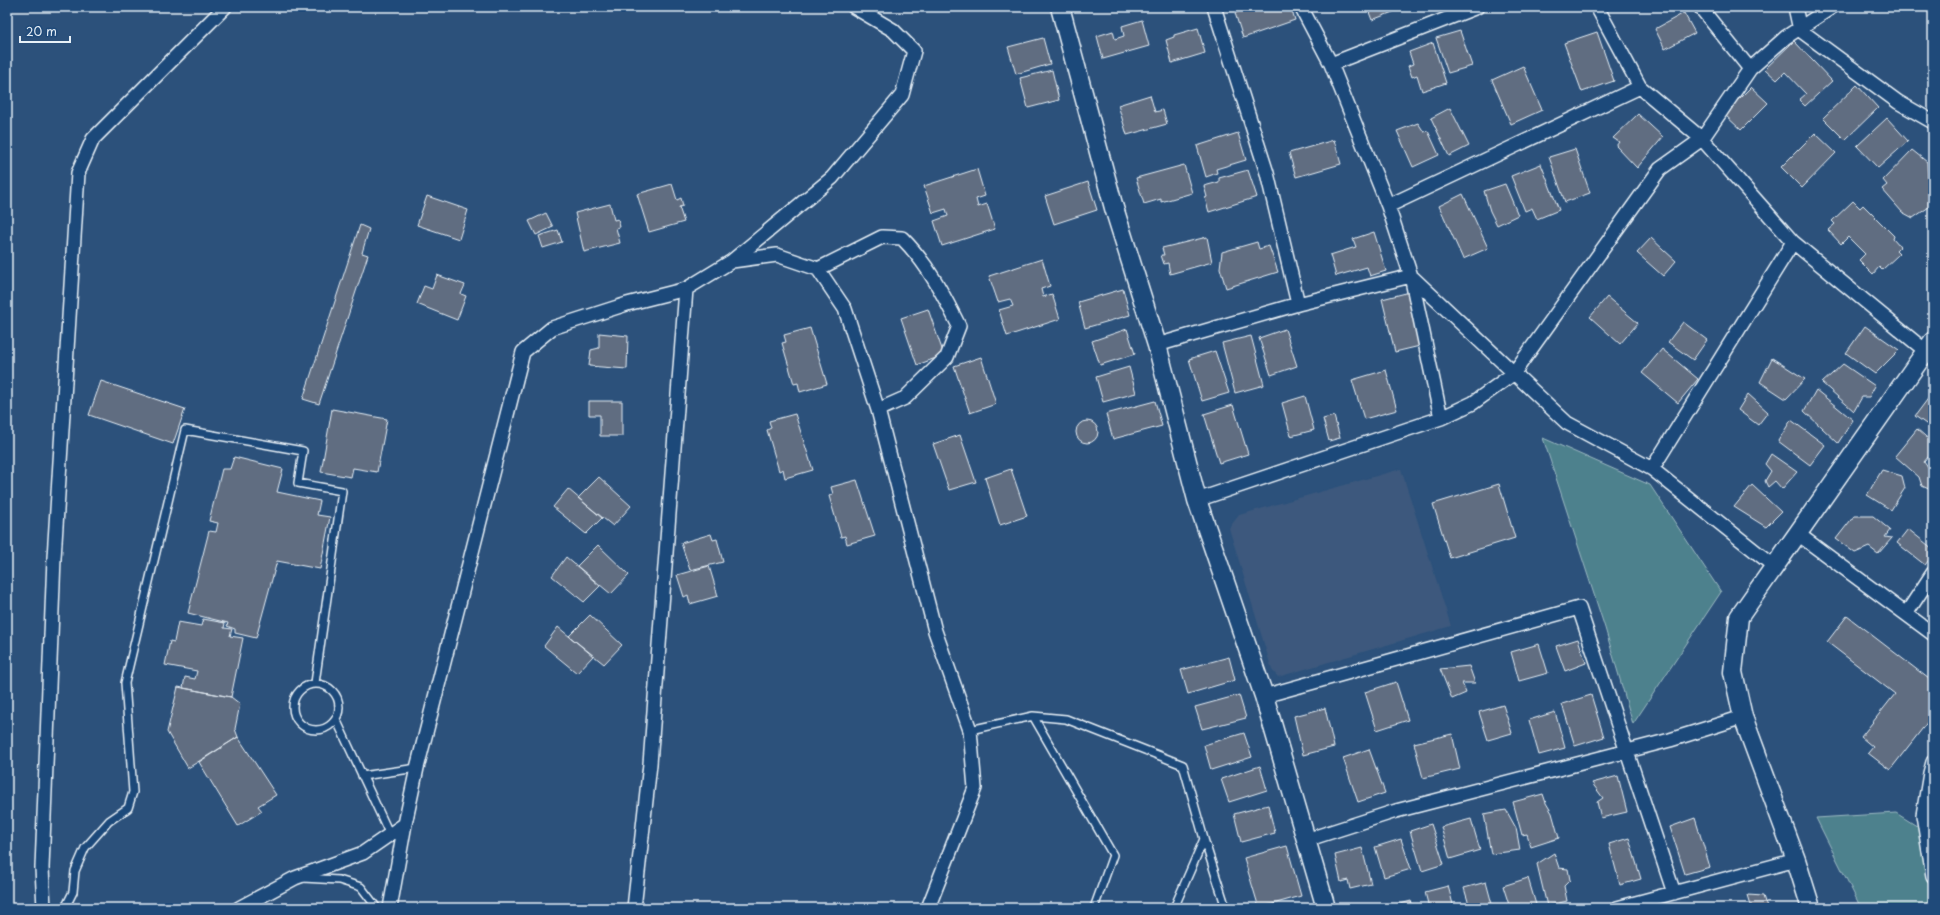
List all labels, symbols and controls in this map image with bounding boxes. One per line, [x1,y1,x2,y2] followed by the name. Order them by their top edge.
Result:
[20,18,70,44] scale bar
[26,22,57,40] text: 20 m

